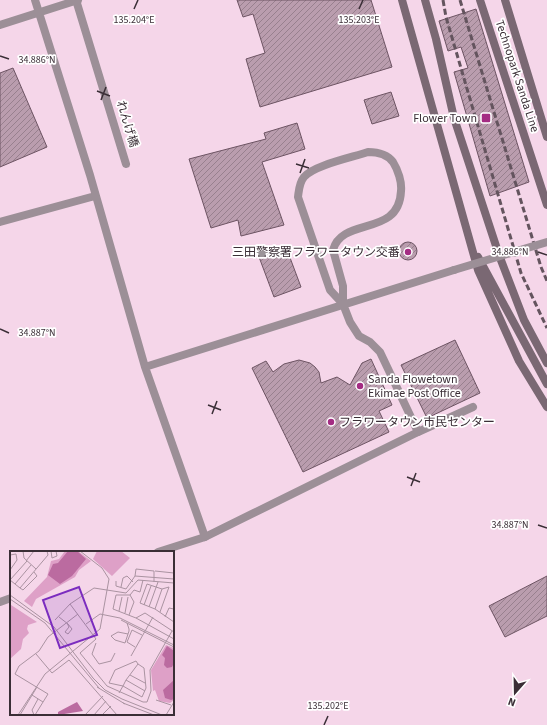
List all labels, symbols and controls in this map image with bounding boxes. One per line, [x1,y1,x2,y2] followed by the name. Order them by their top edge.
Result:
[114,13,154,27] text: 135.204°E
[339,13,379,27] text: 135.203°E
[491,18,543,134] street label: Technopark Sanda Line
[18,53,56,67] text: 34.886°N
[112,99,142,149] street label: れんげ橋
[413,110,477,127] place label: Flower Town
[480,112,492,124] marker: Flower Town
[232,244,400,261] place label: 三田警察署フラワータウン交番
[491,245,529,259] text: 34.886°N
[403,247,413,257] marker: 三田警察署フラワータウン交番
[18,326,56,340] text: 34.887°N
[368,371,461,402] place label: Sanda Flowetown Ekimae Post Office
[355,381,365,391] marker: Sanda Flowetown Ekimae Post Office
[339,414,495,431] place label: フラワータウン市民センター
[326,417,336,427] marker: フラワータウン市民センター
[491,518,529,532] text: 34.887°N
[10,551,174,715] inset map
[495,673,535,713] north arrow
[506,694,518,710] text: N
[308,699,348,713] text: 135.202°E

